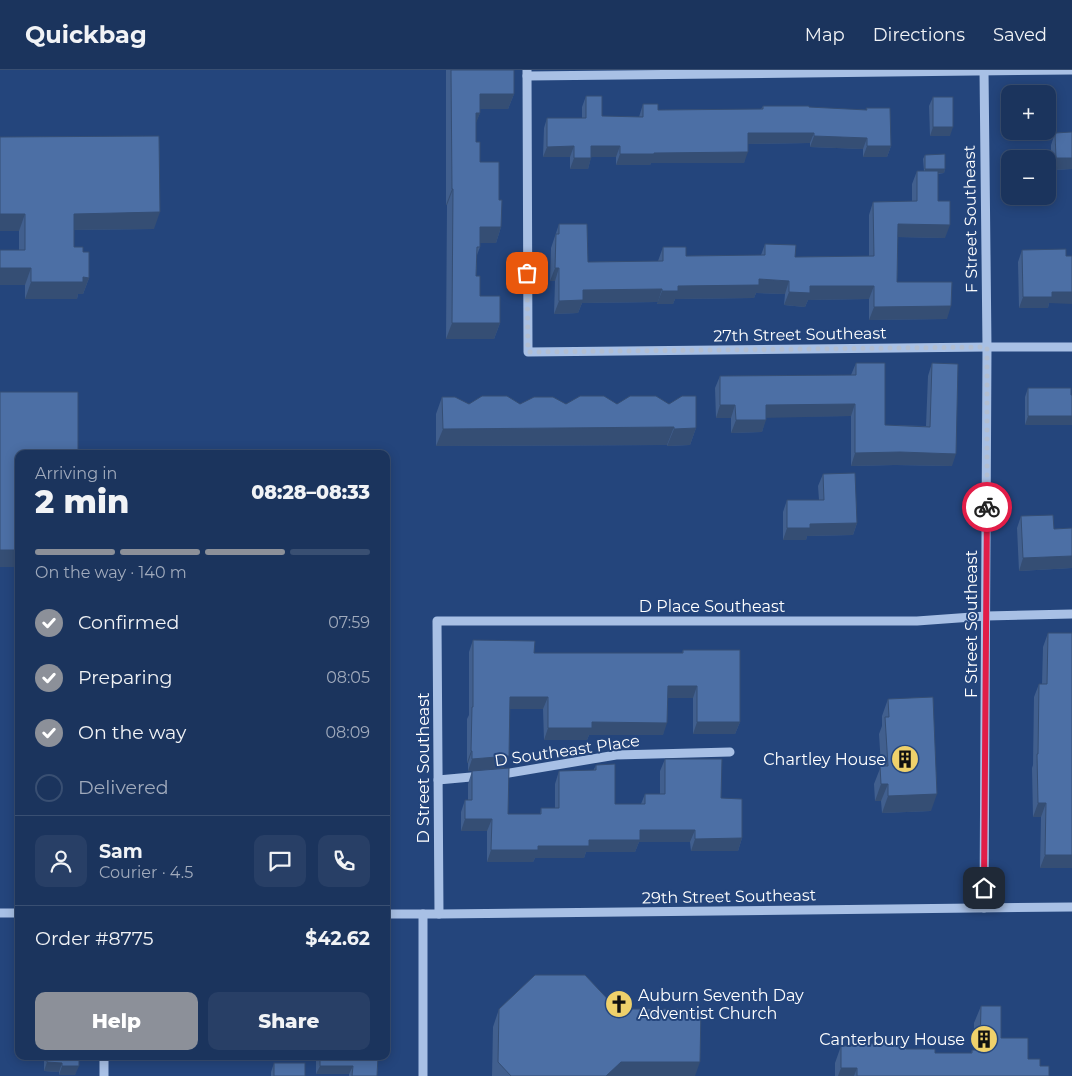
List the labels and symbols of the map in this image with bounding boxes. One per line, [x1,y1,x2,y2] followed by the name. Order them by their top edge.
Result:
[960,144,981,293] street label: F Street Southeast
[506,252,548,294] pin
[713,323,887,346] street label: 27th Street Southeast
[962,482,1012,532] courier
[962,550,981,698] street label: F Street Southeast
[639,597,786,616] street label: D Place Southeast
[414,692,433,844] street label: D Street Southeast
[493,731,641,770] street label: D Southeast Place
[890,744,920,774] building icon: Chartley House
[763,750,886,769] place label: Chartley House
[963,867,1005,909] pin
[642,885,817,908] street label: 29th Street Southeast
[638,986,804,1023] place label: Auburn Seventh Day Adventist Church
[604,989,634,1019] church icon: Auburn Seventh Day Adventist Church
[969,1024,999,1054] building icon: Canterbury House
[819,1030,965,1049] place label: Canterbury House

